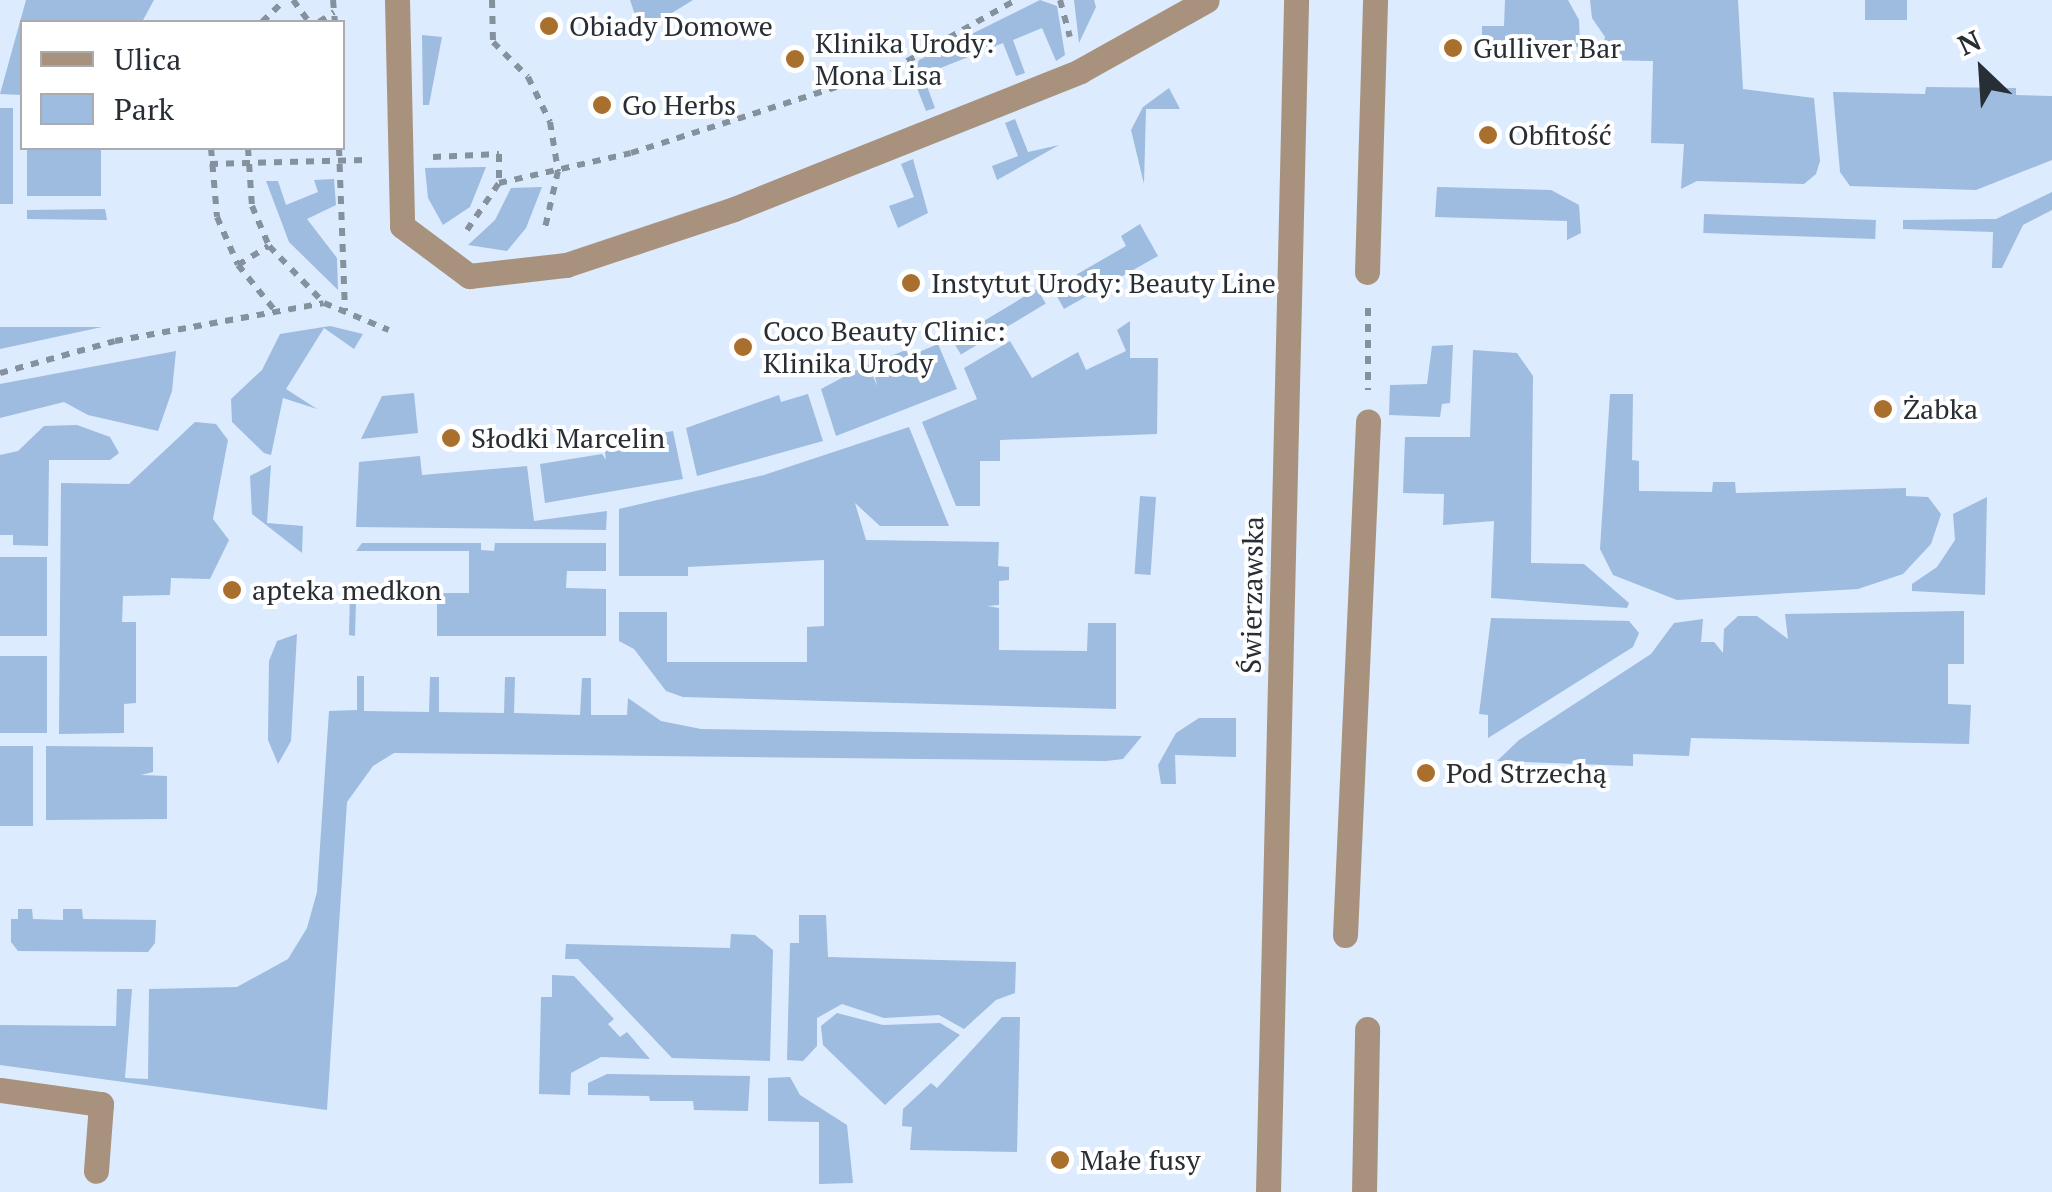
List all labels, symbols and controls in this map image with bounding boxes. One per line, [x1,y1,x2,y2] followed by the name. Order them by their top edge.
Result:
[569,9,773,43] place label: Obiady Domowe
[538,15,560,37] marker: Obiady Domowe
[20,20,345,150] legend
[1932,20,2032,120] north arrow
[1952,21,1987,64] text: N
[815,26,994,92] place label: Klinika Urody: Mona Lisa
[1473,31,1621,65] place label: Gulliver Bar
[1442,37,1464,59] marker: Gulliver Bar
[114,39,181,79] text: Ulica
[784,48,806,70] marker: Klinika Urody: Mona Lisa
[622,88,736,122] place label: Go Herbs
[114,89,174,129] text: Park
[591,94,613,116] marker: Go Herbs
[1508,118,1612,152] place label: Obfitość
[1477,124,1499,146] marker: Obfitość
[931,266,1276,300] place label: Instytut Urody: Beauty Line
[900,272,922,294] marker: Instytut Urody: Beauty Line
[763,314,1006,380] place label: Coco Beauty Clinic: Klinika Urody
[732,336,754,358] marker: Coco Beauty Clinic: Klinika Urody
[1903,392,1978,426] place label: Żabka
[1872,398,1894,420] marker: Żabka
[471,421,665,455] place label: Słodki Marcelin
[440,427,462,449] marker: Słodki Marcelin
[1234,516,1270,674] street label: Świerzawska
[252,573,442,607] place label: apteka medkon
[221,579,243,601] marker: apteka medkon
[1446,756,1607,790] place label: Pod Strzechą
[1415,762,1437,784] marker: Pod Strzechą
[1080,1143,1200,1177] place label: Małe fusy
[1049,1149,1071,1171] marker: Małe fusy

